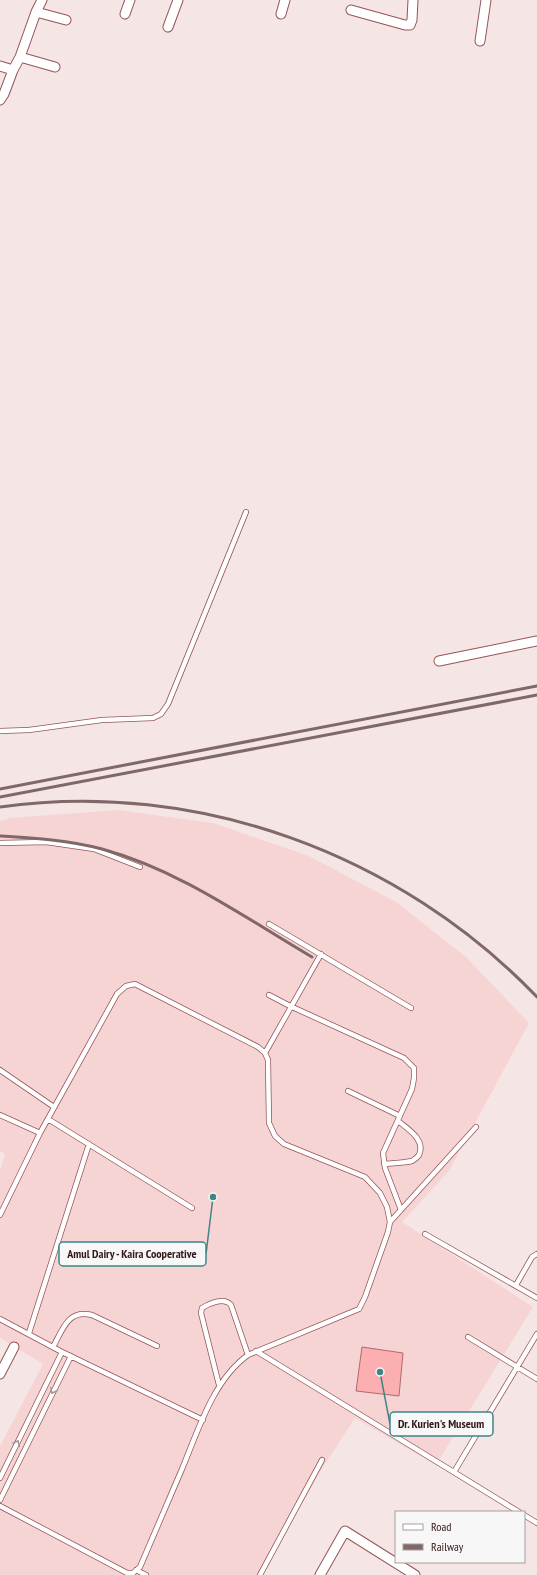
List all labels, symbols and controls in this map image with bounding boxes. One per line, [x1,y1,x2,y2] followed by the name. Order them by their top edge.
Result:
[59,1242,206,1266] callout: Amul Dairy - Kaira Cooperative
[66,1246,197,1261] text: Amul Dairy - Kaira Cooperative
[50,1387,58,1394] one-way arrow
[390,1412,493,1436] callout: Dr. Kurien's Museum
[398,1416,484,1431] text: Dr. Kurien's Museum
[12,1440,20,1447] one-way arrow
[395,1511,525,1563] legend
[431,1519,451,1534] text: Road
[431,1539,464,1554] text: Railway

